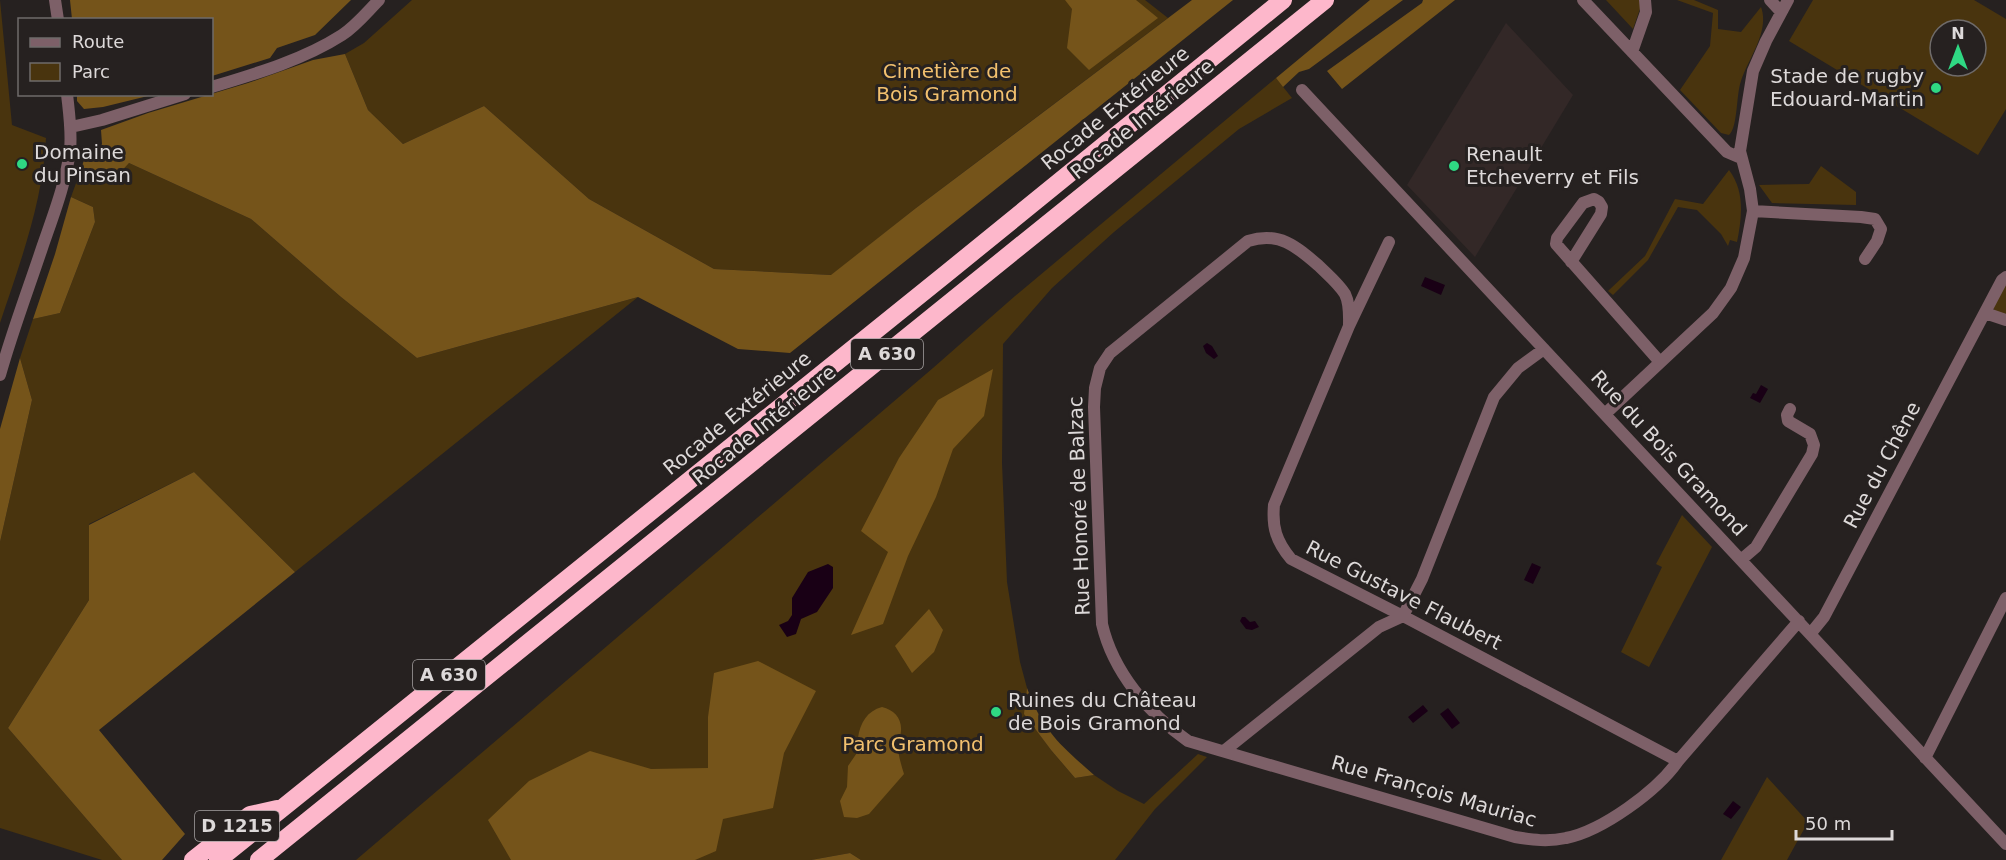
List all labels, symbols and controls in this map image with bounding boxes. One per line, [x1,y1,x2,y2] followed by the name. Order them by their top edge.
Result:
[18,18,213,96] legend
[1928,18,1988,78] north arrow
[1951,24,1965,43] text: N
[72,31,124,52] text: Route
[1036,41,1194,175] street label: Rocade Extérieure
[1066,54,1218,184] street label: Rocade Intérieure
[876,59,1018,106] park label: Cimetière de Bois Gramond
[72,61,110,82] text: Parc
[1770,64,1924,111] place label: Stade de rugby Edouard-Martin
[1929,81,1943,95] marker: Stade de rugby Edouard-Martin
[34,140,131,187] place label: Domaine du Pinsan
[1466,142,1639,189] place label: Renault Etcheverry et Fils
[15,157,29,171] marker: Domaine du Pinsan
[1447,159,1461,173] marker: Renault Etcheverry et Fils
[851,339,923,369] road number: A 630
[658,346,816,480] street label: Rocade Extérieure
[688,360,840,490] street label: Rocade Intérieure
[1586,365,1752,541] street label: Rue du Bois Gramond
[1063,396,1095,616] street label: Rue Honoré de Balzac
[1839,398,1925,532] street label: Rue du Chêne
[1302,535,1506,655] street label: Rue Gustave Flaubert
[413,660,485,690] road number: A 630
[1008,688,1197,735] place label: Ruines du Château de Bois Gramond
[989,705,1003,719] marker: Ruines du Château de Bois Gramond
[842,732,984,756] park label: Parc Gramond
[1329,750,1539,832] street label: Rue François Mauriac
[1796,803,1892,841] scale bar
[195,811,279,841] road number: D 1215
[1805,813,1851,834] text: 50 m

